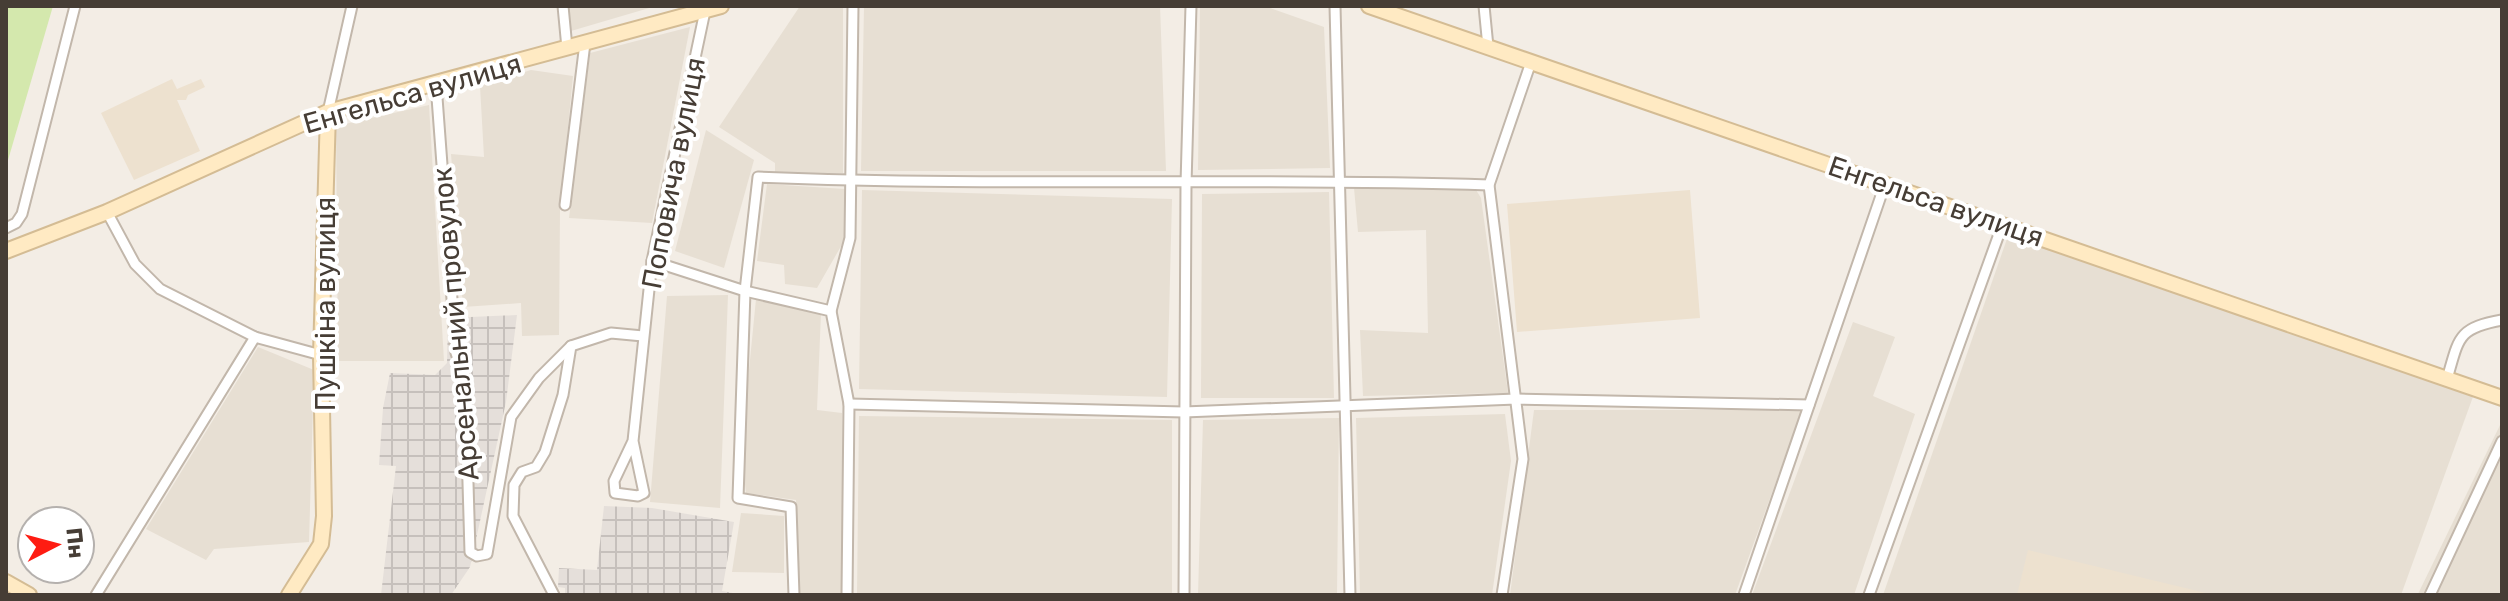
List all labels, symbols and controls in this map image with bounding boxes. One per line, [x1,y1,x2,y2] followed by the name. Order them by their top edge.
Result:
[299,47,525,140] street label: Енгельса вулиця
[635,54,712,292] street label: Поповича вулиця
[1824,149,2048,254] street label: Енгельса вулиця
[425,166,486,482] street label: Арсенальний провулок
[309,197,342,411] street label: Пушкіна вулиця
[16,505,96,585] north arrow
[60,526,90,560] text: Пн

